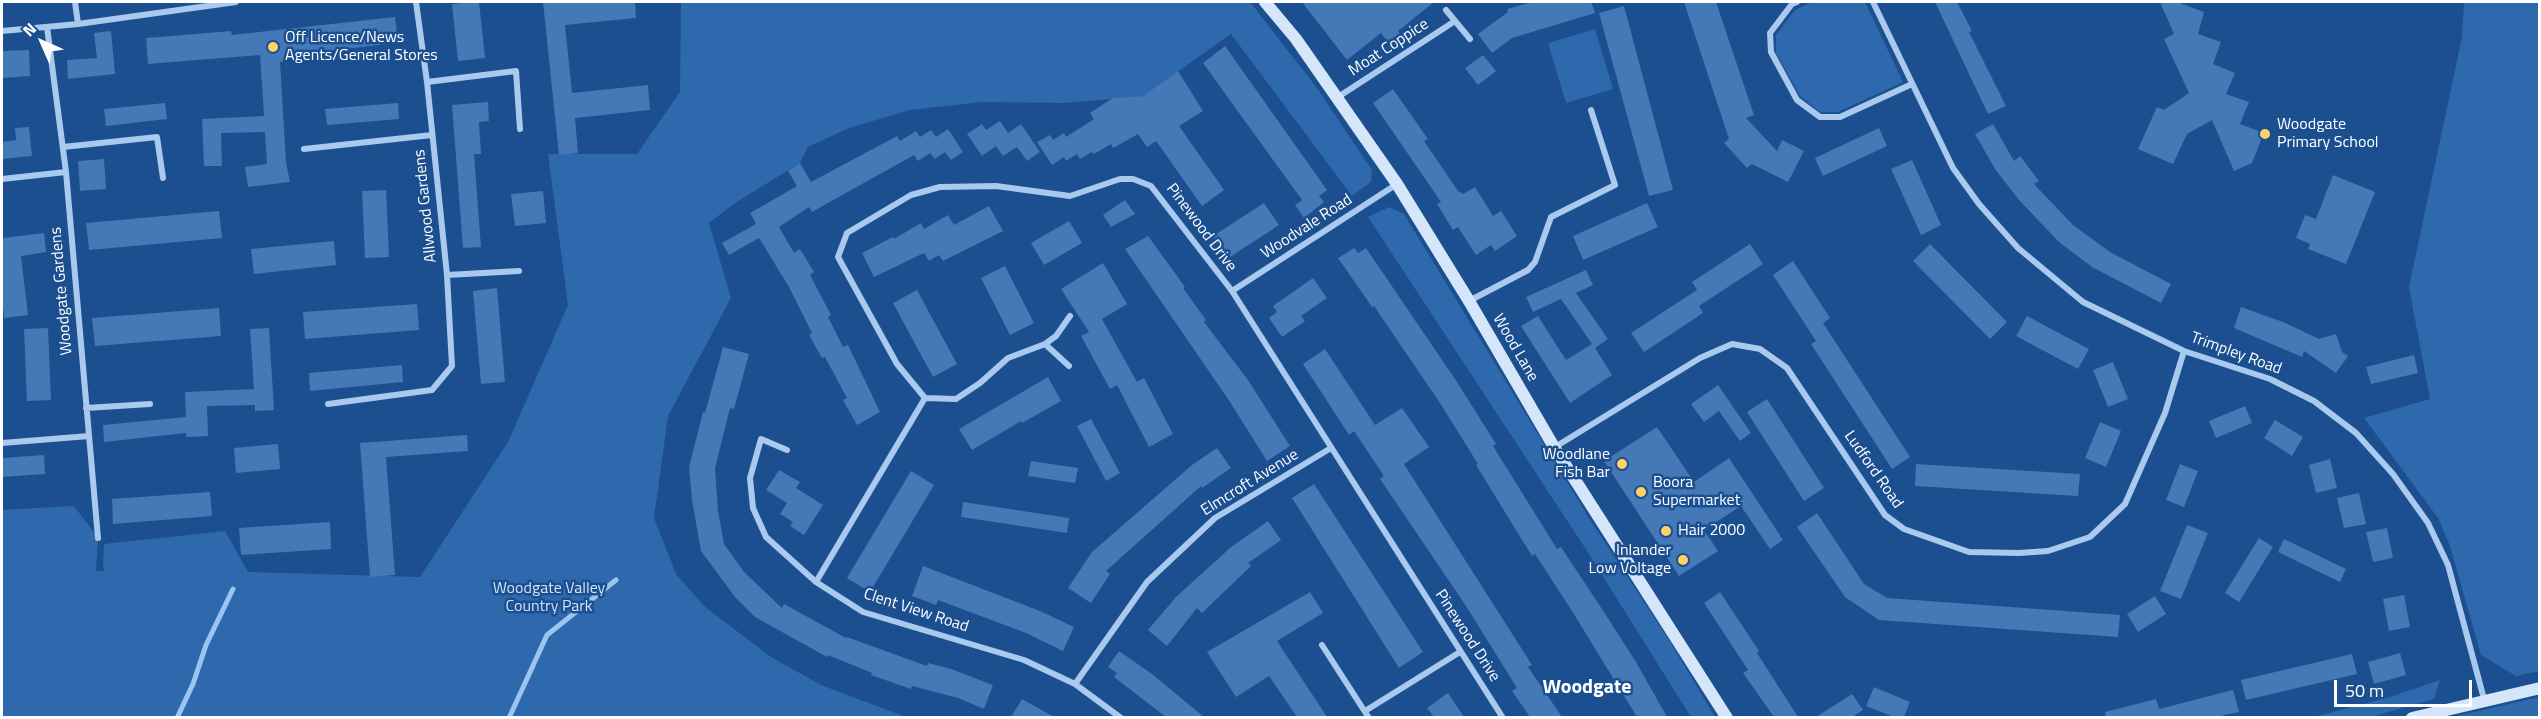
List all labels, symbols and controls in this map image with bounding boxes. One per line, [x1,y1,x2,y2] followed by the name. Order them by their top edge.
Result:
[12,12,72,72] north arrow
[1345,15,1433,81] street label: Moat Coppice
[17,17,42,42] text: N
[285,28,438,66] place label: Off Licence/News Agents/General Stores
[266,40,280,54] marker: Off Licence/News Agents/General Stores
[2277,115,2379,153] place label: Woodgate Primary School
[2258,127,2272,141] marker: Woodgate Primary School
[411,148,441,264] street label: Allwood Gardens
[1162,180,1240,276] street label: Pinewood Drive
[1258,190,1356,264] street label: Woodvale Road
[47,226,77,356] street label: Woodgate Gardens
[1488,311,1542,385] street label: Wood Lane
[2188,329,2284,379] street label: Trimpley Road
[1839,428,1907,512] street label: Ludford Road
[1198,445,1302,521] street label: Elmcroft Avenue
[1542,445,1610,483] place label: Woodlane Fish Bar
[1615,457,1629,471] marker: Woodlane Fish Bar
[1653,473,1740,511] place label: Boora Supermarket
[1634,485,1648,499] marker: Boora Supermarket
[1678,521,1745,541] place label: Hair 2000
[1659,524,1673,538] marker: Hair 2000
[1588,541,1671,579] place label: Inlander Low Voltage
[1676,553,1690,567] marker: Inlander Low Voltage
[493,579,605,617] park label: Woodgate Valley Country Park
[861,585,971,637] street label: Clent View Road
[1430,587,1504,685] street label: Pinewood Drive
[2337,668,2475,706] scale bar
[1543,676,1631,700] district label: Woodgate
[2345,677,2384,704] text: 50 m

